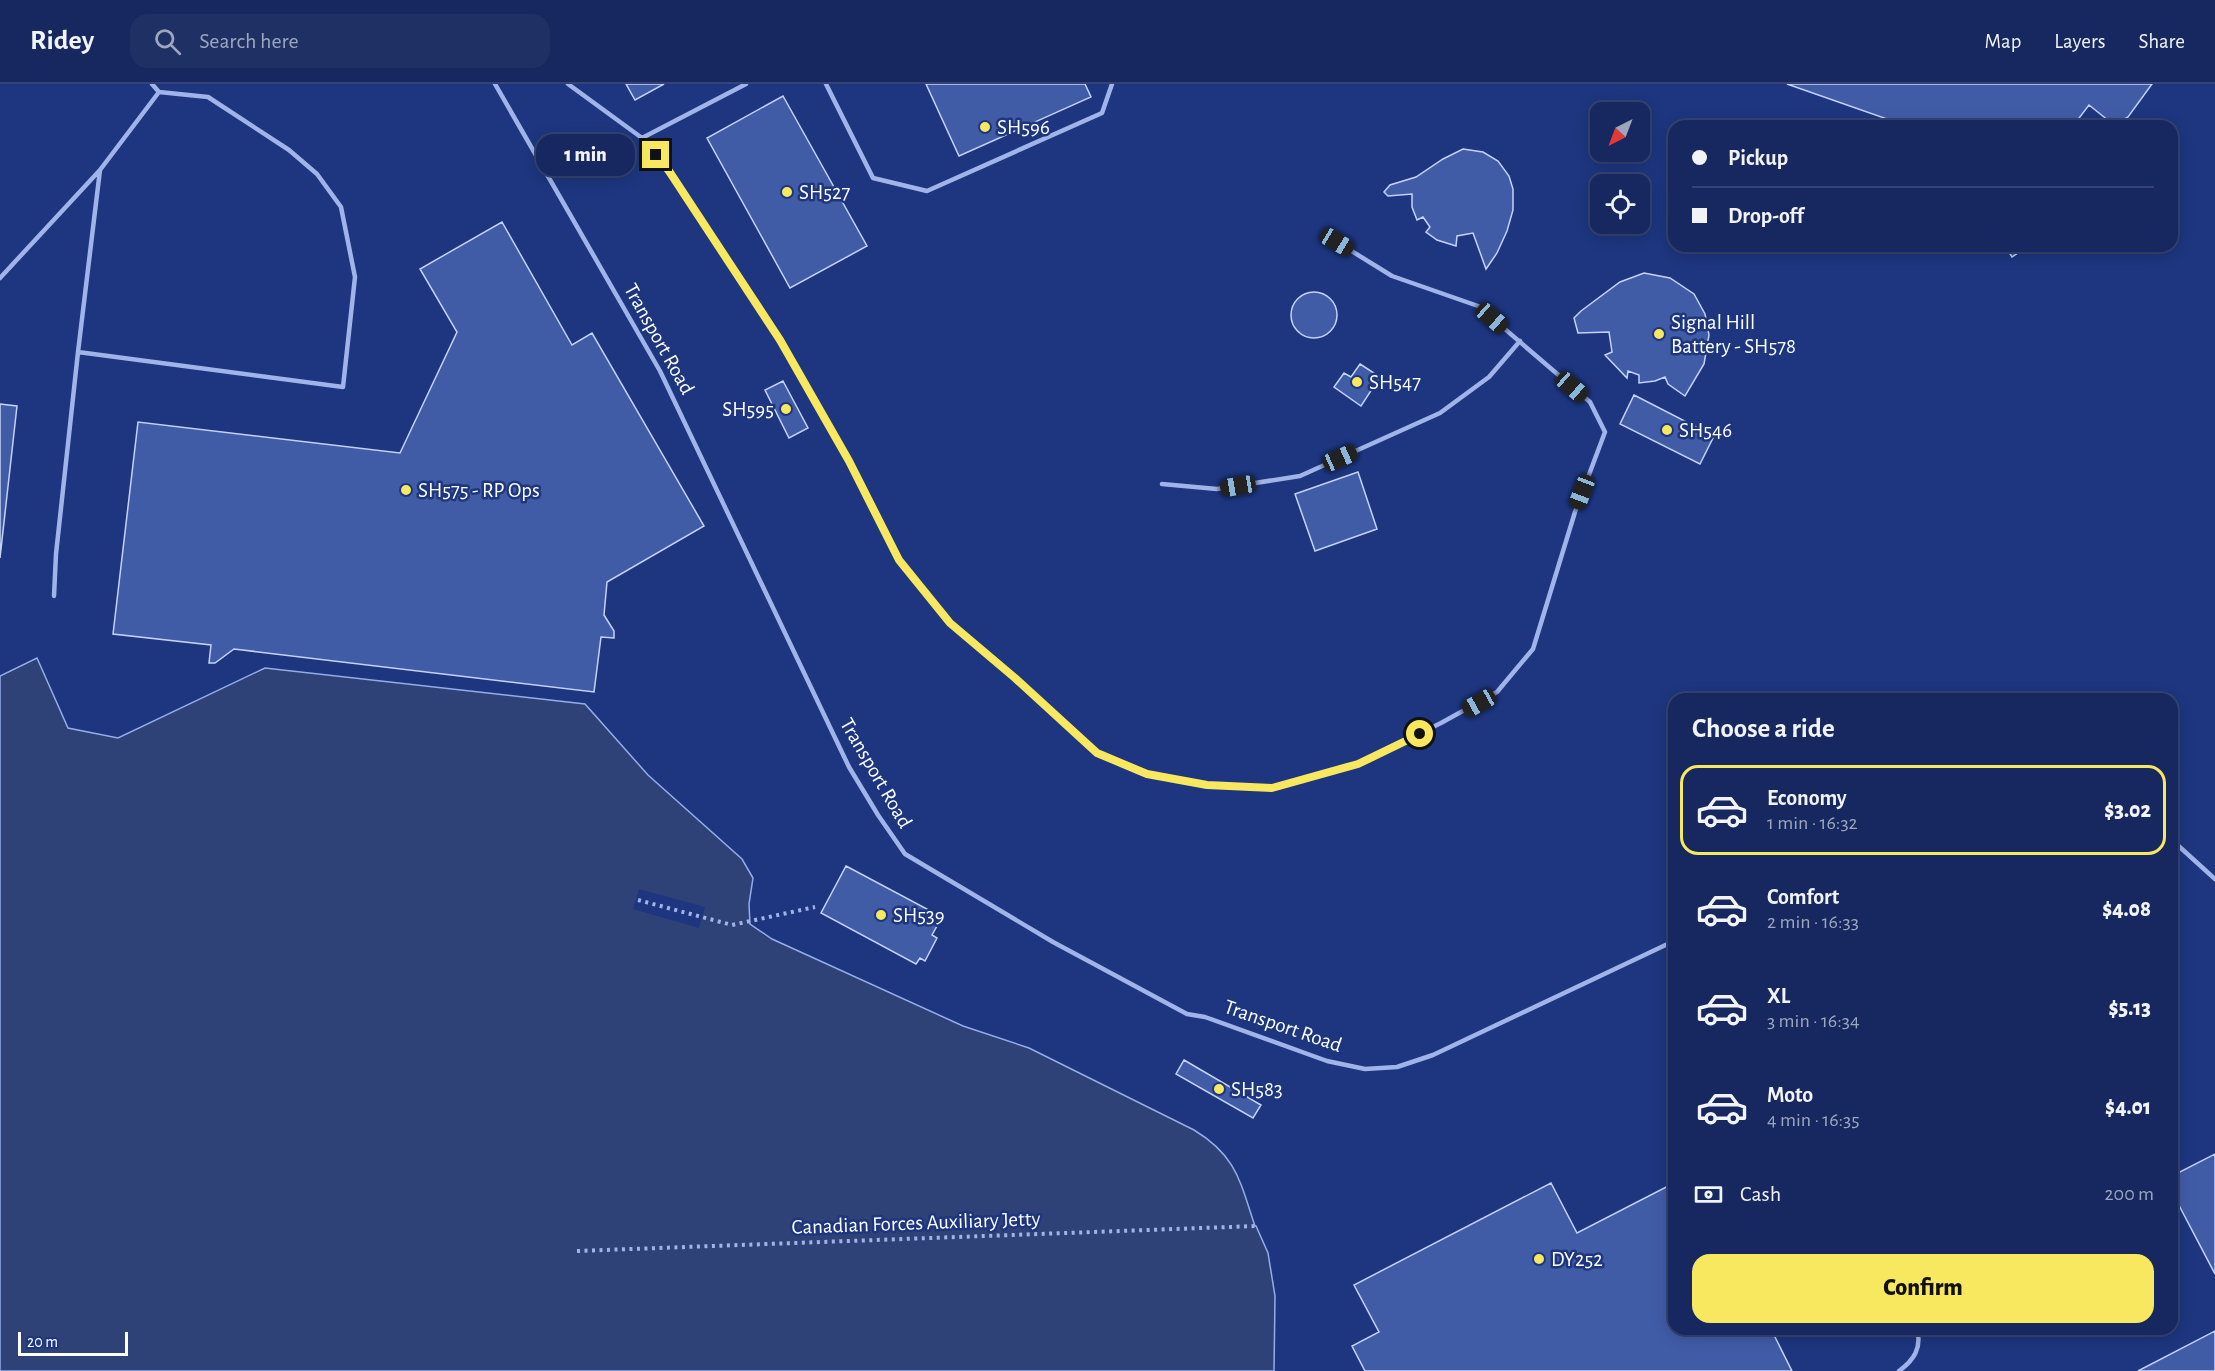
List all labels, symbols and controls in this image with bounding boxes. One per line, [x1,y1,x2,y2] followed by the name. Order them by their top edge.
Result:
[130,14,550,68] search box
[151,25,184,58] icon: search
[30,27,94,55] text: Ridey
[199,30,299,52] text: Search here
[1985,31,2021,52] text: Map
[2054,31,2105,52] text: Layers
[2138,31,2185,52] text: Share
[1590,102,1650,162] north arrow
[1590,102,1650,234] map controls
[997,117,1050,138] place label: SH596
[978,120,992,134] marker: SH596
[536,134,635,176] callout: 1 min
[642,141,669,168] route end
[564,145,607,165] text: 1 min
[1728,147,1788,169] text: Pickup
[1590,174,1650,234] button: locate
[799,182,851,203] place label: SH527
[780,185,794,199] marker: SH527
[1728,205,1804,227] text: Drop-off
[1317,225,1357,259] car
[620,280,698,398] street label: Transport Road
[1473,299,1511,337] car
[1671,312,1796,357] place label: Signal Hill Battery - SH578
[1652,327,1666,341] marker: Signal Hill Battery - SH578
[1553,368,1591,406] car
[1369,372,1421,393] place label: SH547
[1350,375,1364,389] marker: SH547
[722,399,774,420] place label: SH595
[779,402,793,416] marker: SH595
[1679,420,1732,441] place label: SH546
[1660,423,1674,437] marker: SH546
[1320,442,1360,474] car
[1567,472,1597,512] car
[1219,474,1257,498] car
[418,480,540,501] place label: SH575 - RP Ops
[399,483,413,497] marker: SH575 - RP Ops
[1459,686,1499,720] car
[836,714,916,832] street label: Transport Road
[1692,715,1835,742] text: Choose a ride
[1406,720,1433,747] route start
[1695,783,1749,837] icon: car
[1767,787,1847,809] text: Economy
[2104,799,2151,821] text: $3.02
[1767,813,1858,833] text: 1 min · 16:32
[1695,882,1749,936] icon: car
[1767,886,1839,908] text: Comfort
[2102,898,2151,920] text: $4.08
[893,905,945,926] place label: SH539
[874,908,888,922] marker: SH539
[1767,912,1859,932] text: 2 min · 16:33
[1695,981,1749,1035] icon: car
[1767,985,1790,1007] text: XL
[1221,996,1345,1056] street label: Transport Road
[2108,997,2151,1019] text: $5.13
[1767,1011,1860,1031] text: 3 min · 16:34
[1231,1079,1283,1100] place label: SH583
[1695,1080,1749,1134] icon: car
[1212,1082,1226,1096] marker: SH583
[1767,1084,1813,1106] text: Moto
[2105,1096,2151,1118] text: $4.01
[1767,1110,1860,1130] text: 4 min · 16:35
[1692,1178,1725,1211] icon: cash
[1740,1183,1781,1205] text: Cash
[2104,1184,2154,1204] text: 200 m
[791,1208,1041,1238] street label: Canadian Forces Auxiliary Jetty
[1551,1249,1603,1270] place label: DY252
[1532,1252,1546,1266] marker: DY252
[1692,1254,2154,1323] button: Confirm
[18,1329,128,1356] scale bar
[27,1334,58,1350] text: 20 m

